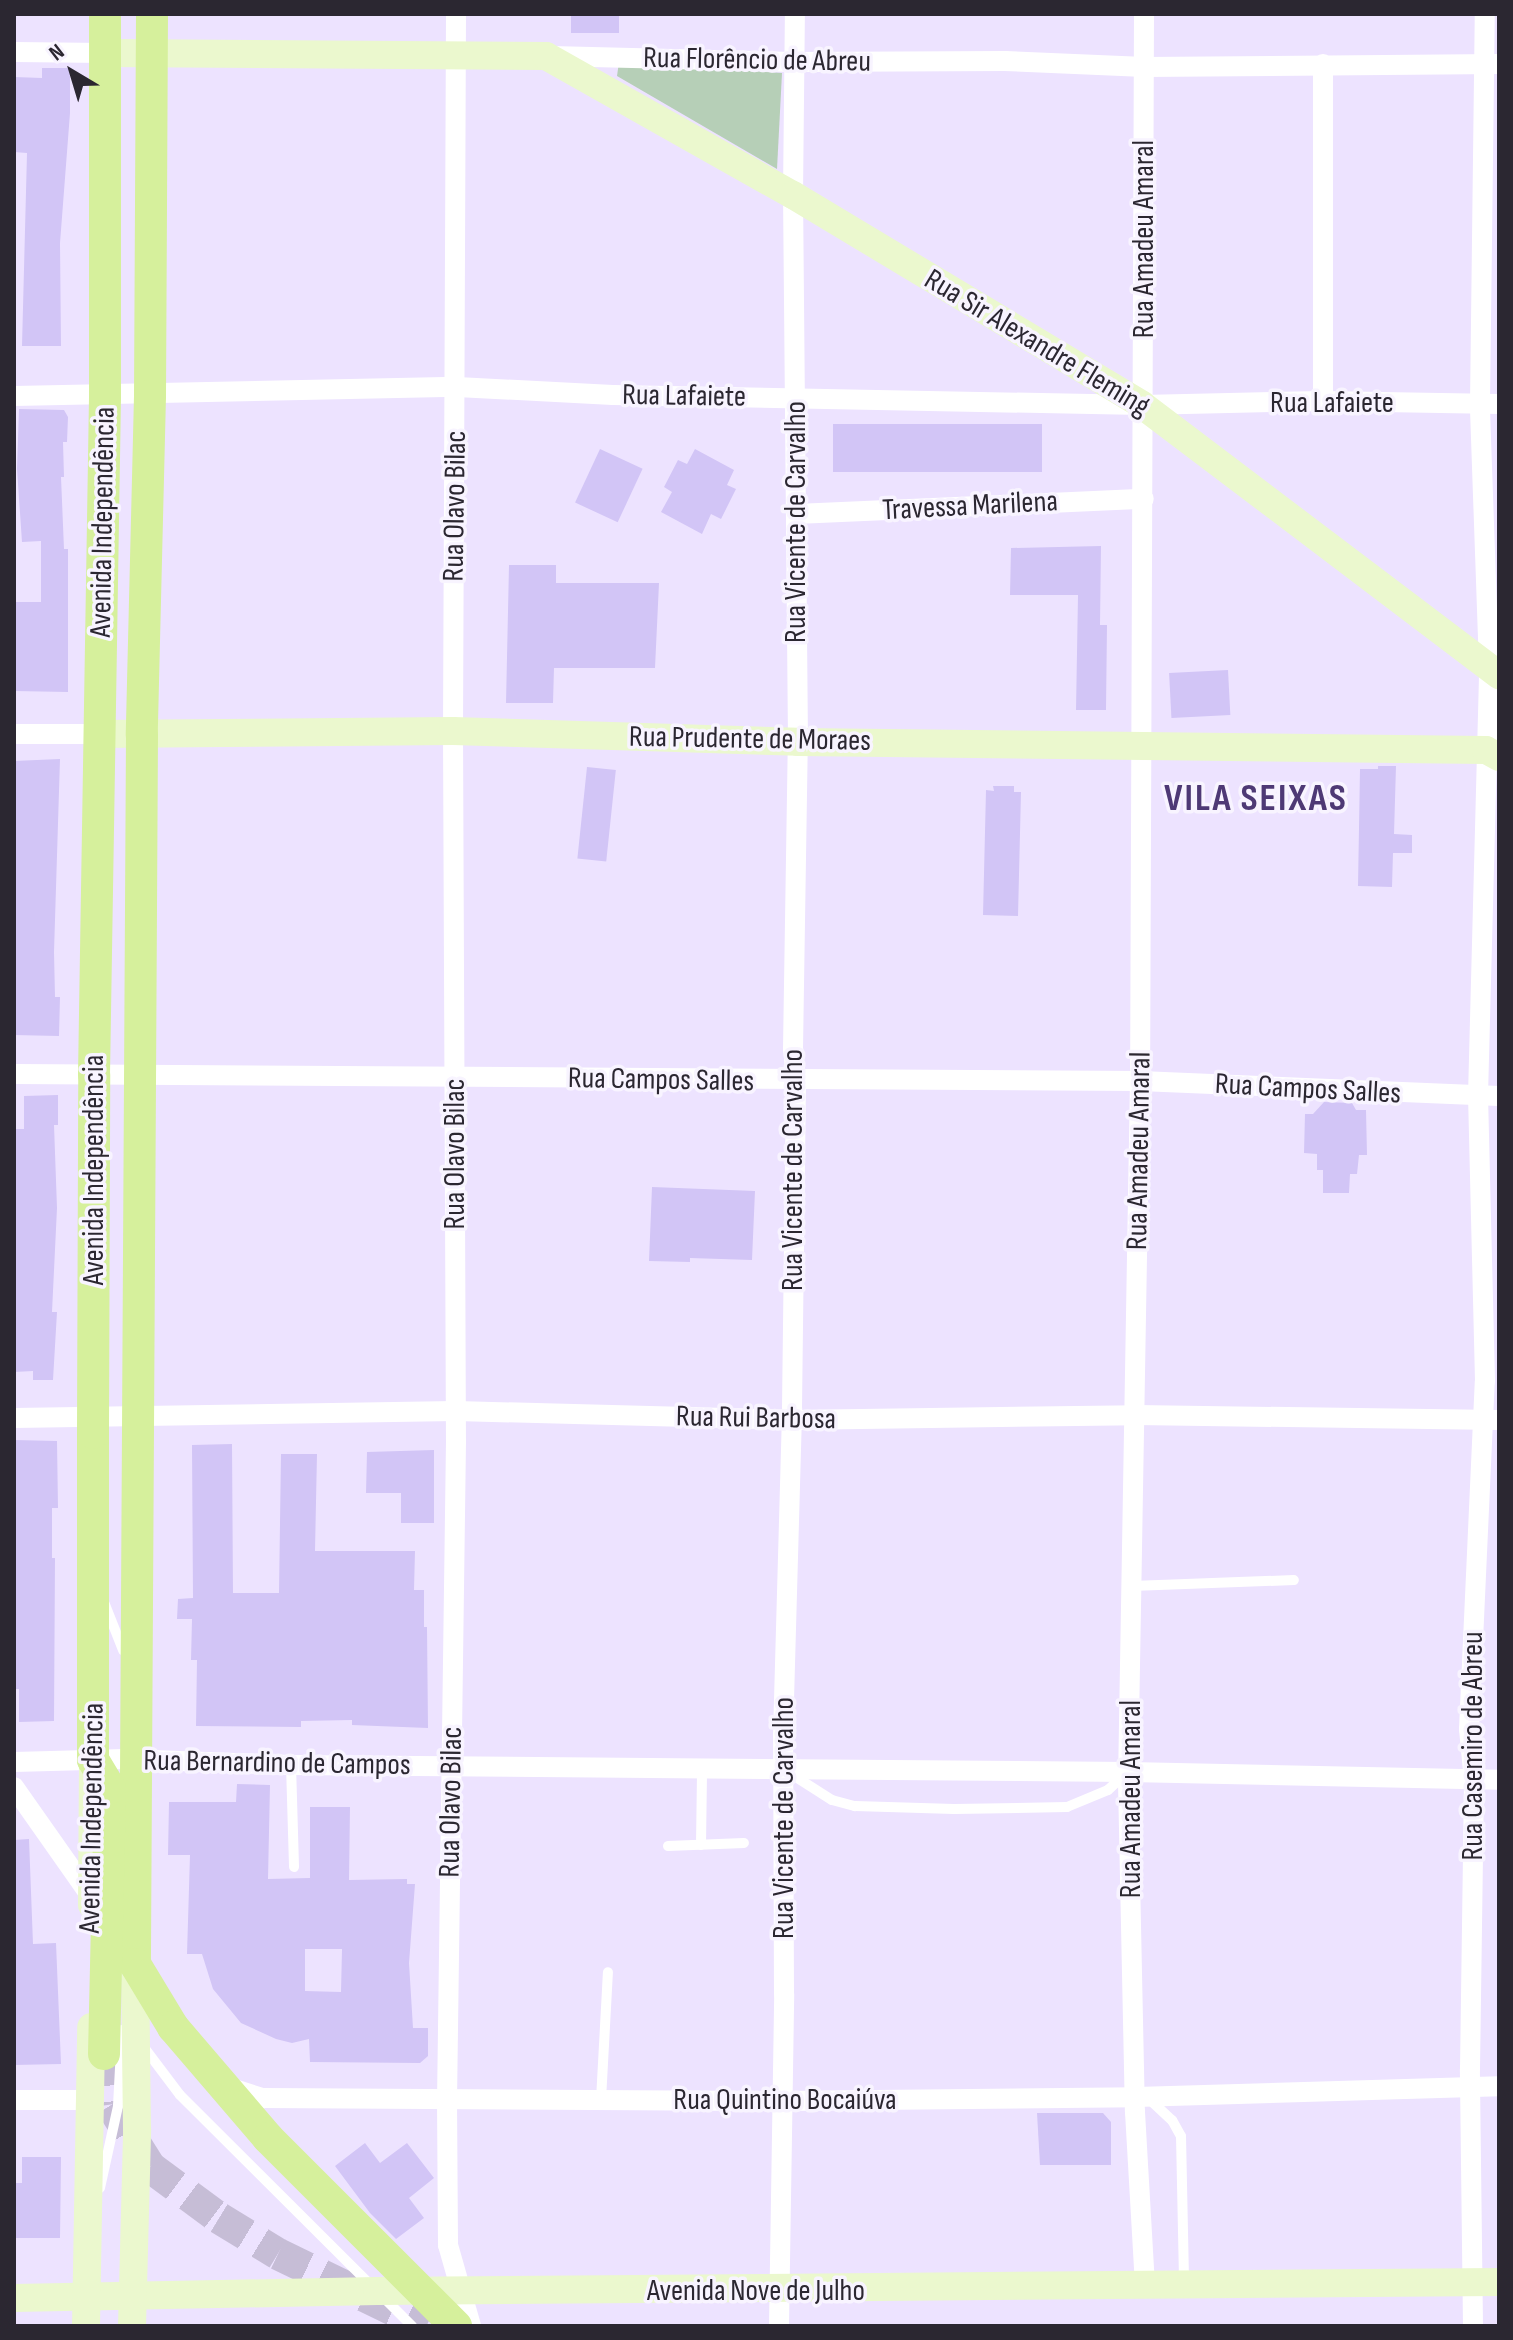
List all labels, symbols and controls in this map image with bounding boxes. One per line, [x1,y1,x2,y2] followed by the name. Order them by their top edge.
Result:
[32,32,112,112] north arrow
[44,38,70,67] text: N
[643,40,871,80] street label: Rua Florêncio de Abreu
[1126,140,1162,338] street label: Rua Amadeu Amaral
[918,261,1156,425] street label: Rua Sir Alexandre Fleming
[622,377,746,415] street label: Rua Lafaiete
[1270,385,1394,421] street label: Rua Lafaiete
[778,401,814,643] street label: Rua Vicente de Carvalho
[83,406,123,638] street label: Avenida Independência
[436,430,474,582] street label: Rua Olavo Bilac
[881,483,1059,529] street label: Travessa Marilena
[629,719,871,759] street label: Rua Prudente de Moraes
[1164,776,1348,822] district label: VILA SEIXAS
[775,1049,811,1291] street label: Rua Vicente de Carvalho
[1119,1052,1159,1250] street label: Rua Amadeu Amaral
[76,1055,112,1285] street label: Avenida Independência
[568,1060,754,1100] street label: Rua Campos Salles
[1214,1066,1402,1112] street label: Rua Campos Salles
[437,1078,473,1230] street label: Rua Olavo Bilac
[676,1399,836,1437] street label: Rua Rui Barbosa
[1455,1631,1491,1861] street label: Rua Casemiro de Abreu
[766,1697,802,1939] street label: Rua Vicente de Carvalho
[1113,1700,1149,1898] street label: Rua Amadeu Amaral
[72,1702,112,1934] street label: Avenida Independência
[432,1726,470,1878] street label: Rua Olavo Bilac
[143,1743,411,1783] street label: Rua Bernardino de Campos
[673,2082,897,2118] street label: Rua Quintino Bocaiúva
[647,2273,865,2309] street label: Avenida Nove de Julho

